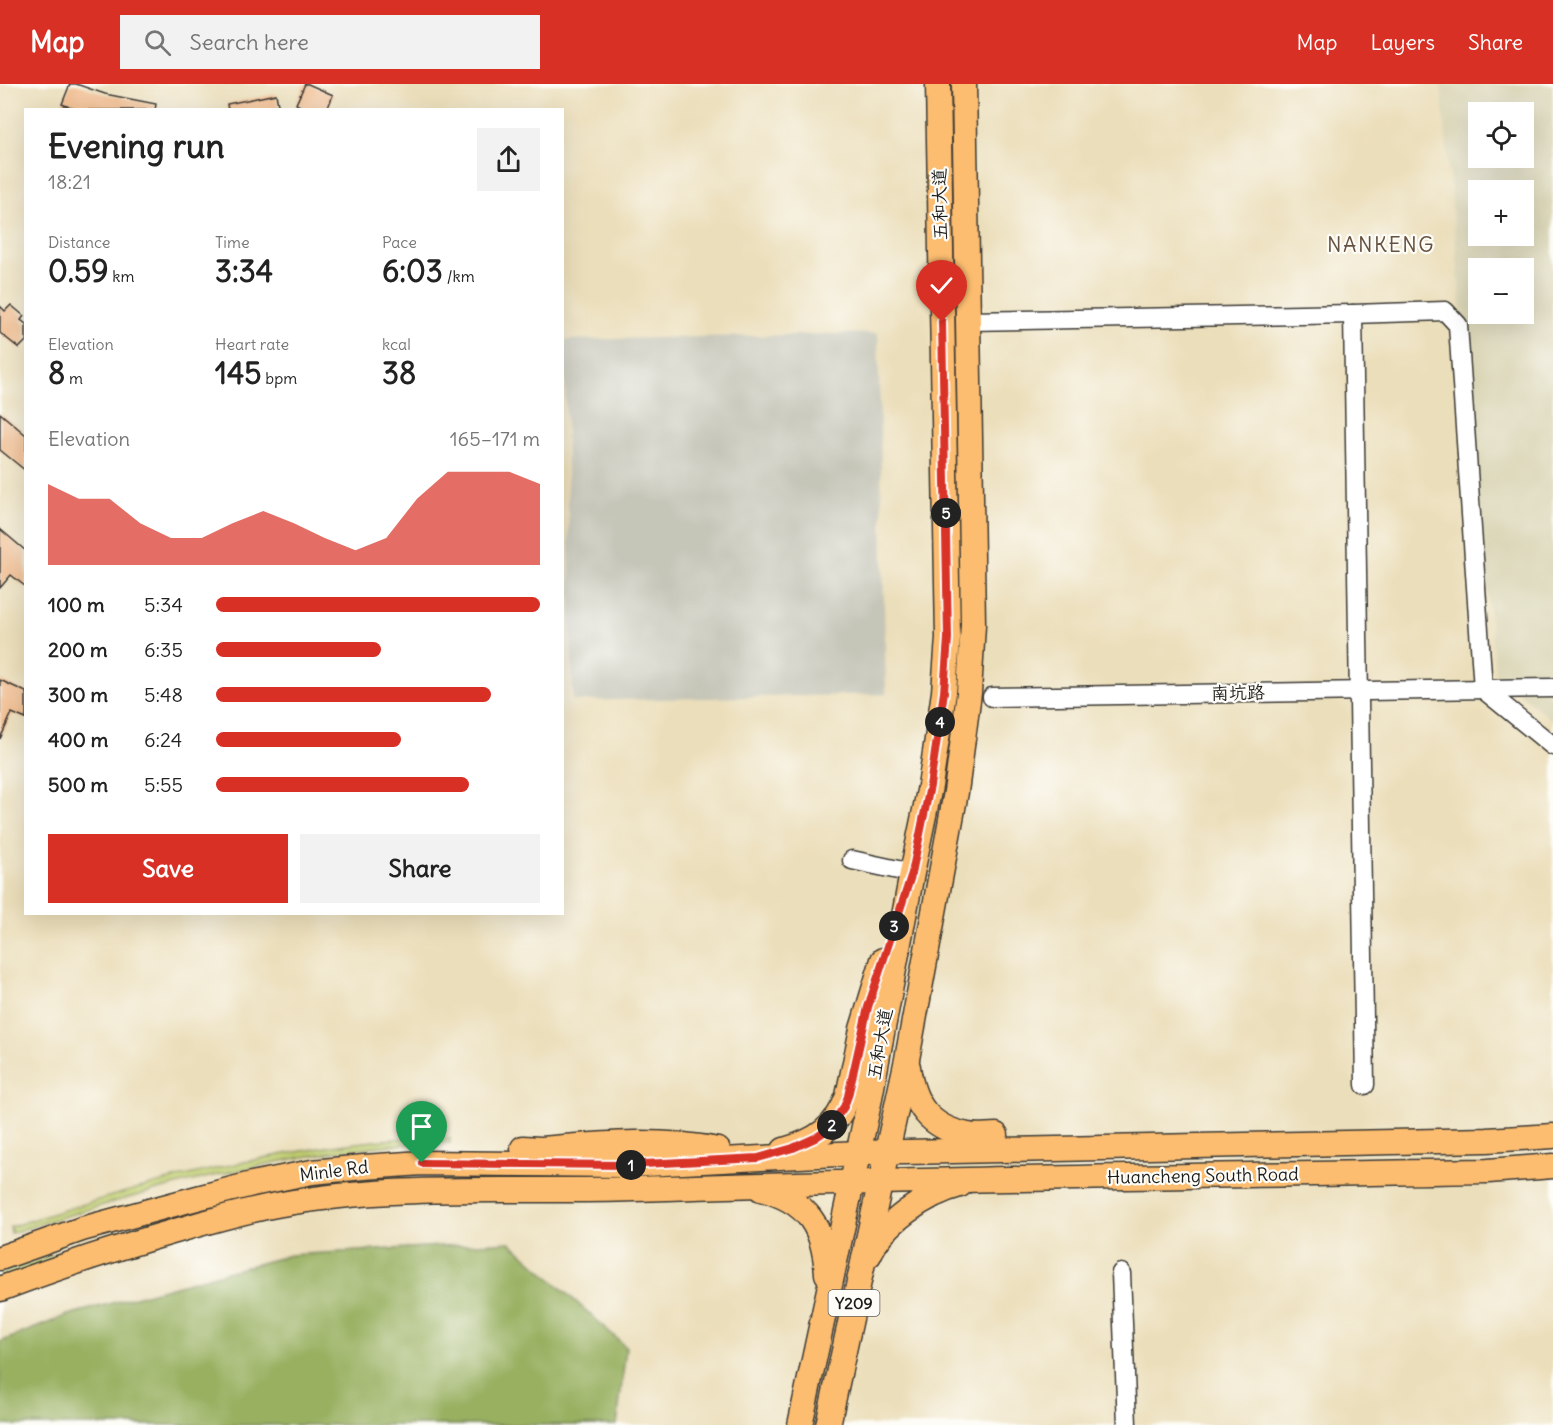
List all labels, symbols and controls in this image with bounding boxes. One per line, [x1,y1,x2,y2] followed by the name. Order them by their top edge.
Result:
[120,15,540,69] search box
[30,24,84,60] text: Map
[141,26,174,59] icon: search
[189,28,309,56] text: Search here
[1297,29,1337,56] text: Map
[1370,29,1435,56] text: Layers
[1468,29,1523,56] text: Share
[1468,102,1534,324] map controls
[1468,102,1534,168] button: locate
[48,125,224,167] text: Evening run
[477,128,540,191] button: share
[927,168,952,240] street label: 五和大道
[48,169,91,194] text: 18:21
[1468,180,1534,246] button: +
[1327,231,1435,258] district label: NANKENG
[48,232,110,252] text: Distance
[215,232,250,252] text: Time
[382,232,417,252] text: Pace
[48,252,108,290] text: 0.59
[215,252,273,290] text: 3:34
[382,252,443,290] text: 6:03
[1468,258,1534,324] button: −
[916,260,967,322] pin
[108,266,134,286] text: km
[443,266,475,286] text: /km
[925,269,958,302] icon: check
[48,334,114,354] text: Elevation
[215,334,289,354] text: Heart rate
[382,334,411,354] text: kcal
[48,354,65,392] text: 8
[215,354,262,392] text: 145
[382,354,416,392] text: 38
[65,368,83,388] text: m
[262,368,297,388] text: bpm
[48,426,130,451] text: Elevation
[450,426,540,451] text: 165–171 m
[931,498,961,528] pin: 5
[941,503,951,523] text: 5
[48,592,105,617] text: 100 m
[144,592,183,617] text: 5:34
[48,637,108,662] text: 200 m
[144,637,183,662] text: 6:35
[1211,681,1265,704] street label: 南坑路
[48,682,108,707] text: 300 m
[144,682,183,707] text: 5:48
[925,707,955,737] pin: 4
[935,712,945,732] text: 4
[48,727,108,752] text: 400 m
[144,727,182,752] text: 6:24
[48,772,108,797] text: 500 m
[144,772,183,797] text: 5:55
[48,834,288,903] button: Save
[300,834,540,903] button: Share
[879,911,909,941] pin: 3
[889,916,899,936] text: 3
[862,1006,897,1081] street label: 五和大道
[396,1101,447,1163] pin
[405,1110,438,1143] icon: arrive
[817,1110,847,1140] pin: 2
[828,1115,836,1135] text: 2
[616,1150,646,1180] pin: 1
[298,1155,370,1186] street label: Minle Rd
[628,1155,634,1175] text: 1
[1107,1162,1299,1189] street label: Huancheng South Road
[828,1290,880,1316] road number: Y209

